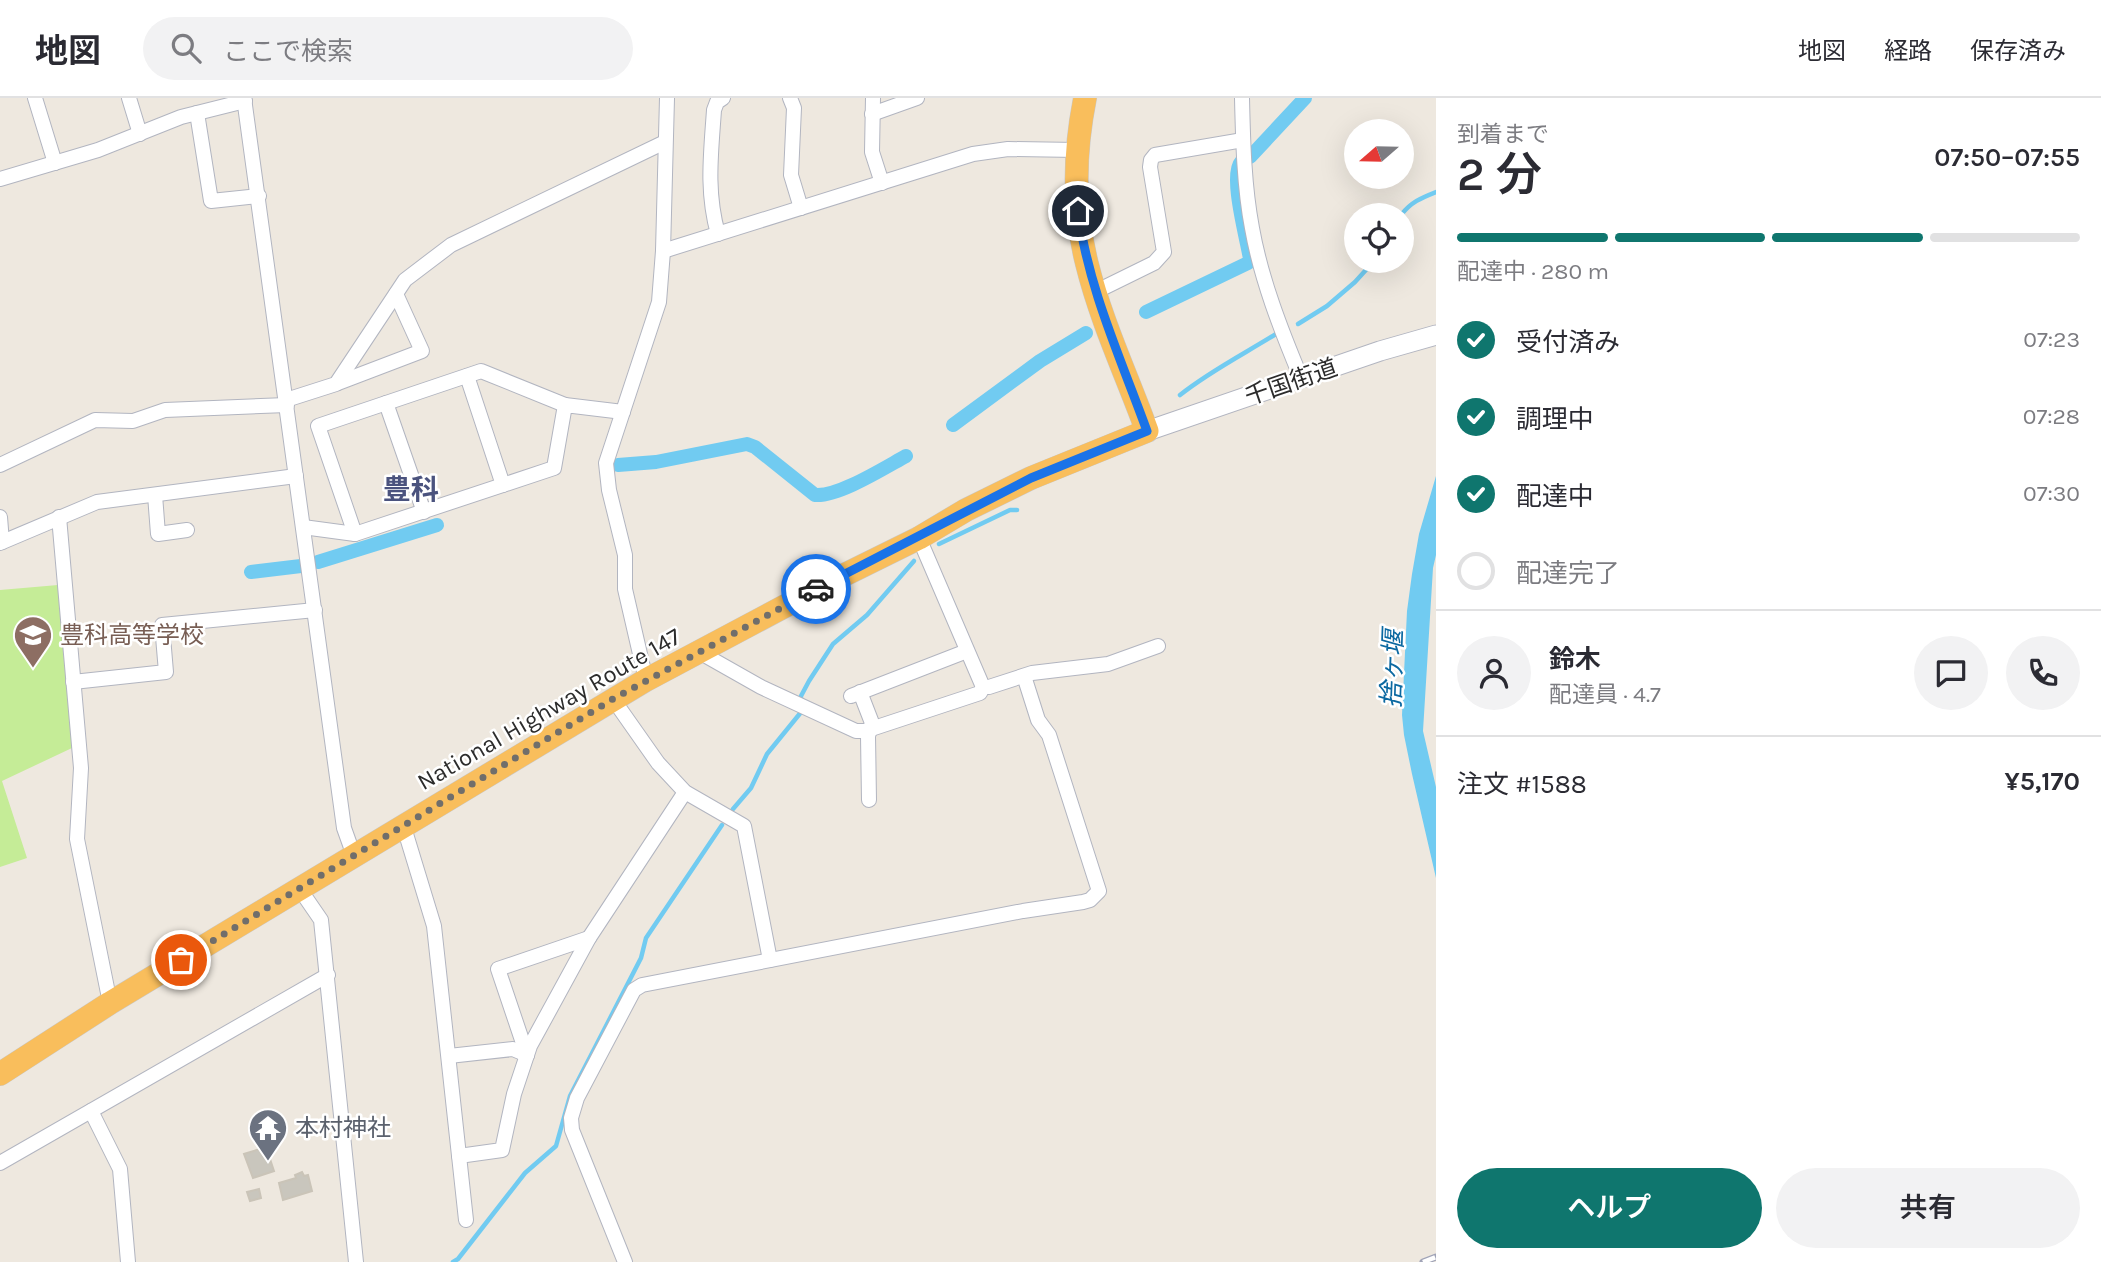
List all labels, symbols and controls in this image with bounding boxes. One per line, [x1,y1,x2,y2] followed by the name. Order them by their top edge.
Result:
[143,17,633,80] search box
[167,29,205,67] icon: search
[35,32,101,70] text: 地図
[223,36,353,67] text: ここで検索
[1798,37,1846,65] text: 地図
[1884,37,1932,65] text: 経路
[1970,37,2066,65] text: 保存済み
[1344,119,1414,189] north arrow
[1344,119,1414,273] map controls
[1457,121,1549,148] text: 到着まで
[1934,142,2080,173] text: 07:50–07:55
[1457,148,1542,202] text: 2 分
[1048,181,1108,241] pin
[1059,192,1097,230] icon: home
[1344,203,1414,273] button: locate
[1457,258,1609,285] text: 配達中 · 280 m
[1457,321,1495,359] icon: check
[2023,326,2080,353] text: 07:23
[1516,327,1620,358] text: 受付済み
[1241,353,1341,411] street label: 千国街道
[1457,398,1495,436] icon: check
[2023,403,2080,430] text: 07:28
[1516,404,1594,435] text: 調理中
[383,473,439,506] district label: 豊科
[1457,475,1495,513] icon: check
[2023,480,2080,507] text: 07:30
[1516,481,1594,512] text: 配達中
[781,554,851,624] courier
[1516,558,1620,589] text: 配達完了
[797,570,835,608] icon: car
[12,614,54,669] school or university icon: 豊科高等学校
[60,621,204,649] place label: 豊科高等学校
[412,622,686,796] street label: National Highway Route 147
[1376,626,1409,709] water label: 捨ヶ堰
[1457,636,1531,710] button: person
[1914,636,1988,710] button: chat
[2006,636,2080,710] button: phone
[1549,644,1601,675] text: 鈴木
[1549,681,1661,708] text: 配達員 · 4.7
[2004,766,2080,797] text: ¥5,170
[1457,769,1587,800] text: 注文 #1588
[151,930,211,990] pin
[162,941,200,979] icon: bag
[247,1107,289,1162] temple icon: 本村神社
[295,1114,391,1142] place label: 本村神社
[1457,1168,1762,1248] button: ヘルプ
[1776,1168,2080,1248] button: 共有

